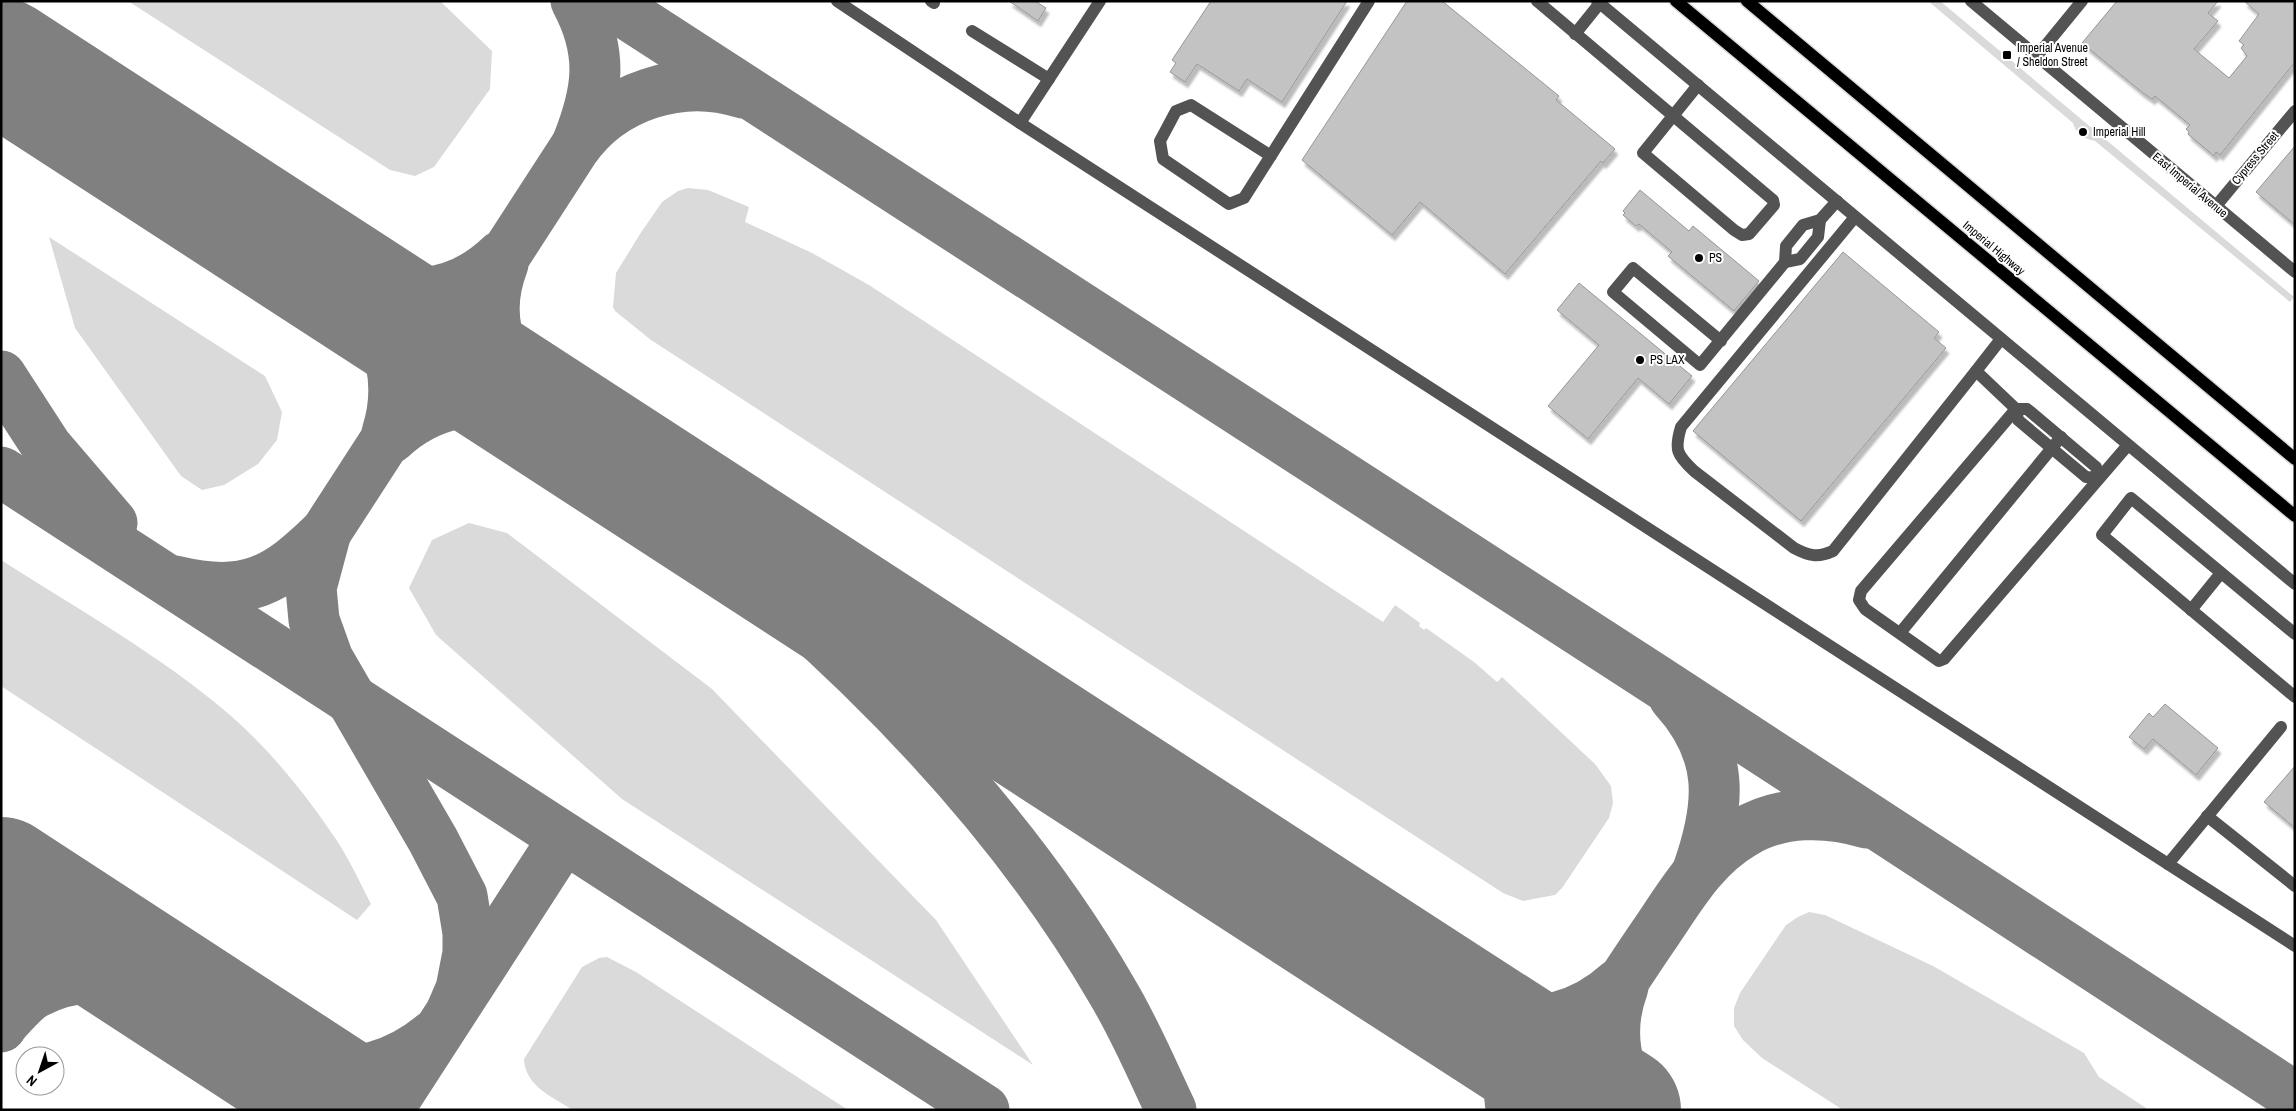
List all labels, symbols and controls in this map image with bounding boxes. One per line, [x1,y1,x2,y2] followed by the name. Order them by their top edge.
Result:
[2017,40,2088,70] place label: Imperial Avenue / Sheldon Street
[2001,49,2013,61] marker: Imperial Avenue / Sheldon Street
[2093,124,2146,140] place label: Imperial Hill
[2077,126,2089,138] marker: Imperial Hill
[2228,128,2282,188] street label: Cypress Street
[2149,149,2231,221] street label: East Imperial Avenue
[1960,217,2029,279] street label: Imperial Highway
[1709,250,1723,266] place label: PS
[1693,252,1705,264] marker: PS
[1650,352,1685,368] place label: PS LAX
[1634,354,1646,366] marker: PS LAX
[15,1046,65,1096] north arrow
[23,1071,41,1091] text: N

